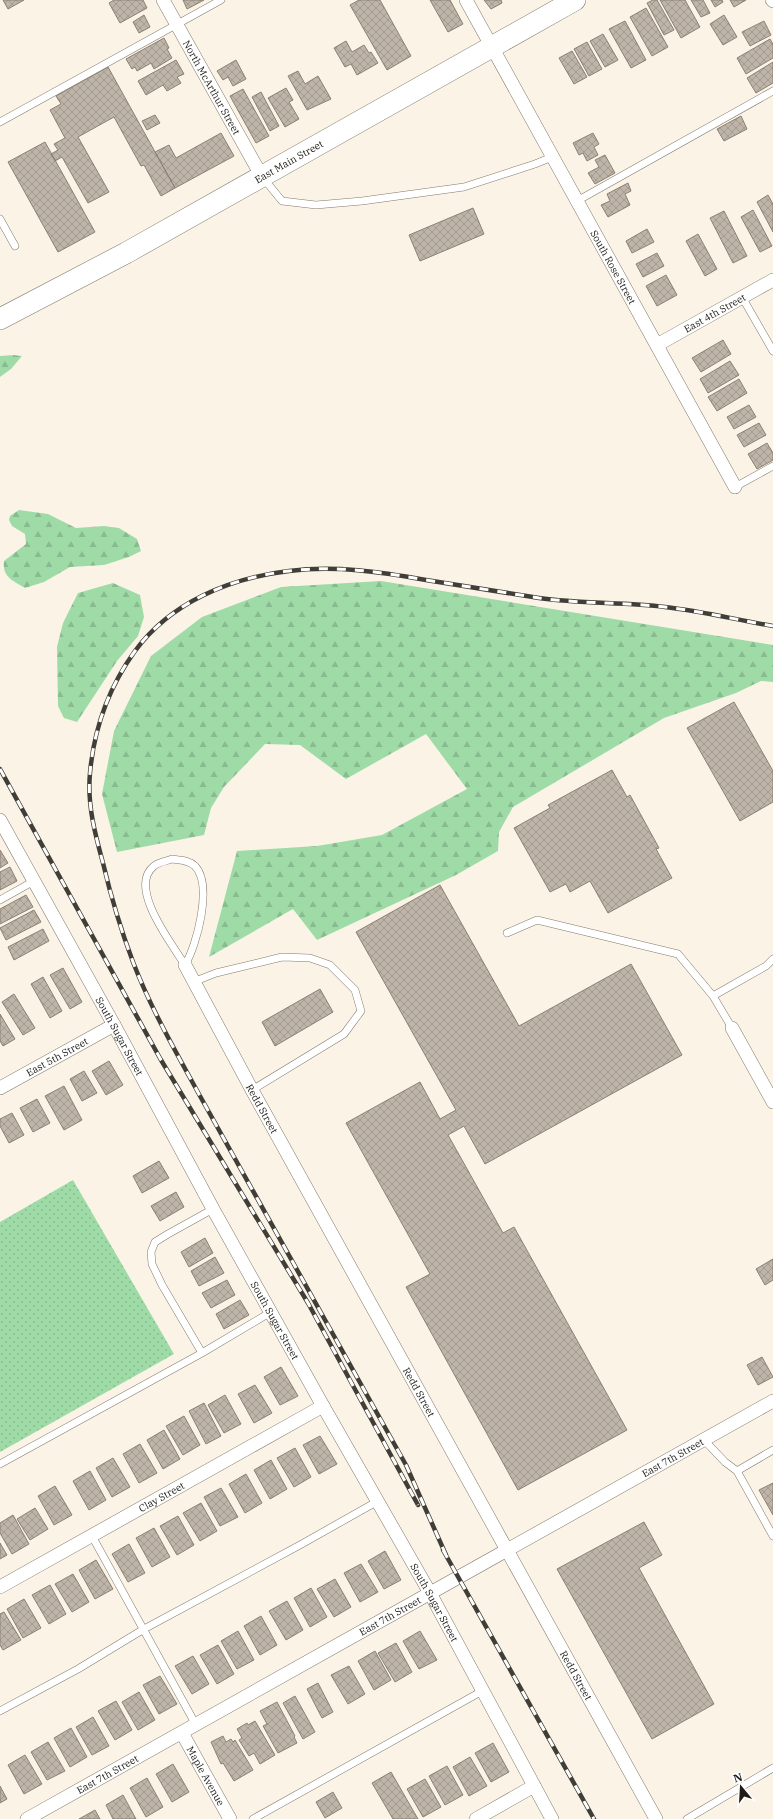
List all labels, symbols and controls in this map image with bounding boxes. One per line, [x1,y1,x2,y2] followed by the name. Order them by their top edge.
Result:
[180,38,243,137] street label: North McArthur Street
[252,137,326,186] street label: East Main Street
[587,228,639,307] street label: South Rose Street
[682,290,748,336] street label: East 4th Street
[93,995,146,1078] street label: South Sugar Street
[24,1034,91,1079] street label: East 5th Street
[243,1082,281,1136] street label: Redd Street
[248,1279,302,1362] street label: South Sugar Street
[400,1365,438,1420] street label: Redd Street
[640,1435,706,1480] street label: East 7th Street
[136,1479,187,1515] street label: Clay Street
[407,1561,461,1645] street label: South Sugar Street
[357,1593,424,1639] street label: East 7th Street
[557,1648,595,1703] street label: Redd Street
[184,1744,227,1808] street label: Maple Avenue
[74,1752,141,1797] street label: East 7th Street
[721,1767,761,1807] north arrow
[732,1769,744,1785] text: N

